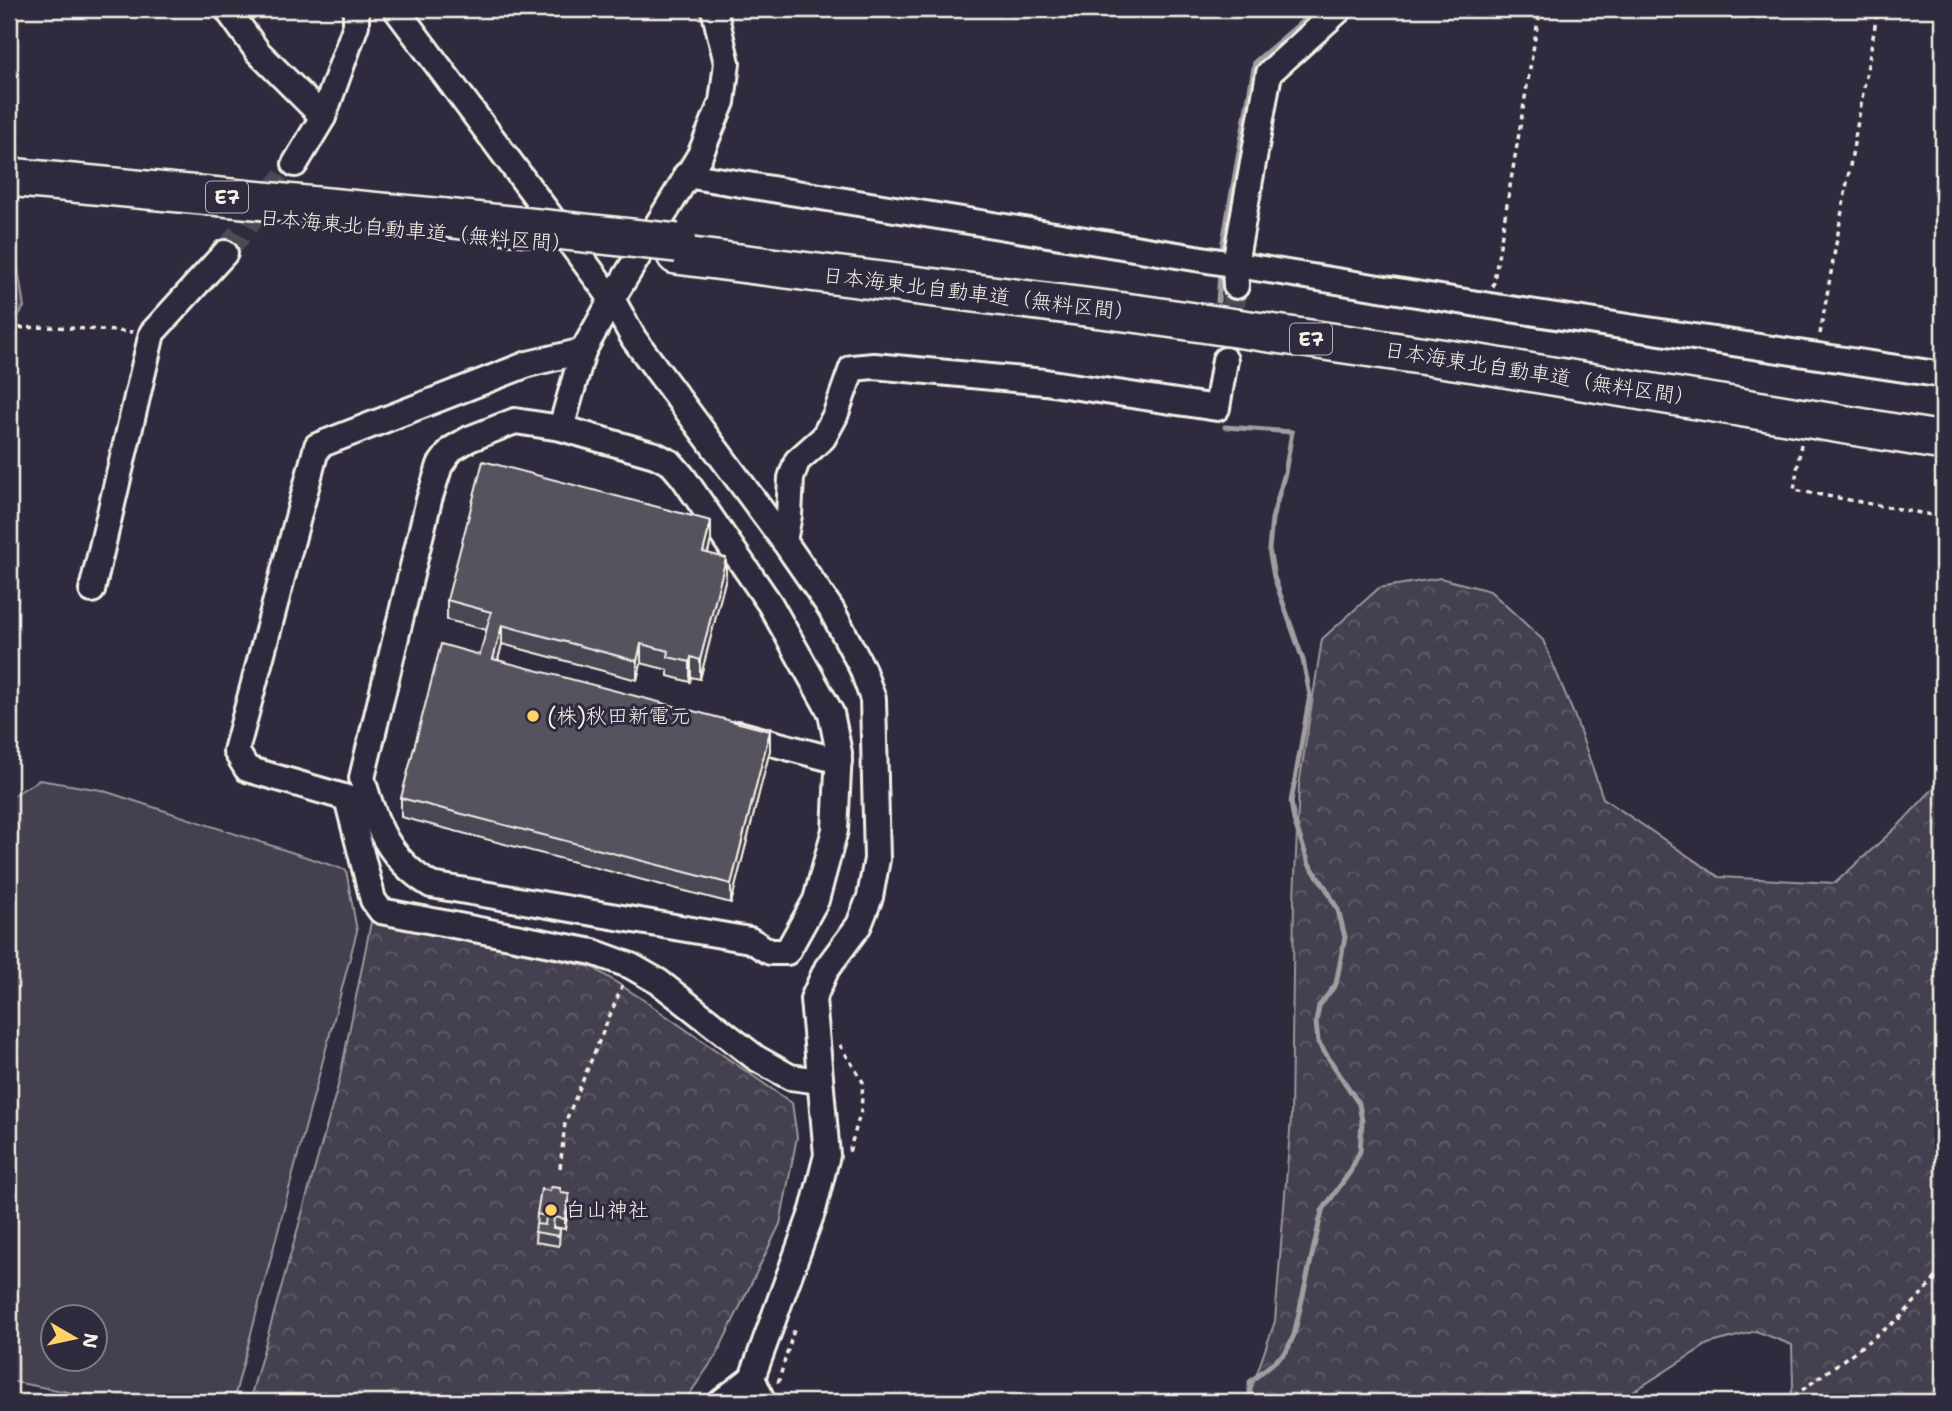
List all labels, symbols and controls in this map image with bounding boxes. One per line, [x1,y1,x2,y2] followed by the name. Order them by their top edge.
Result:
[206,182,248,212] road number: E7
[258,203,574,259] street label: 日本海東北自動車道（無料区間）
[821,261,1137,327] street label: 日本海東北自動車道（無料区間）
[1290,324,1332,354] road number: E7
[1382,336,1698,412] street label: 日本海東北自動車道（無料区間）
[547,702,691,730] place label: (株)秋田新電元
[525,708,541,724] marker: (株)秋田新電元
[565,1196,649,1224] place label: 白山神社
[543,1202,559,1218] marker: 白山神社
[38,1302,108,1372] north arrow
[77,1331,104,1350] text: N

